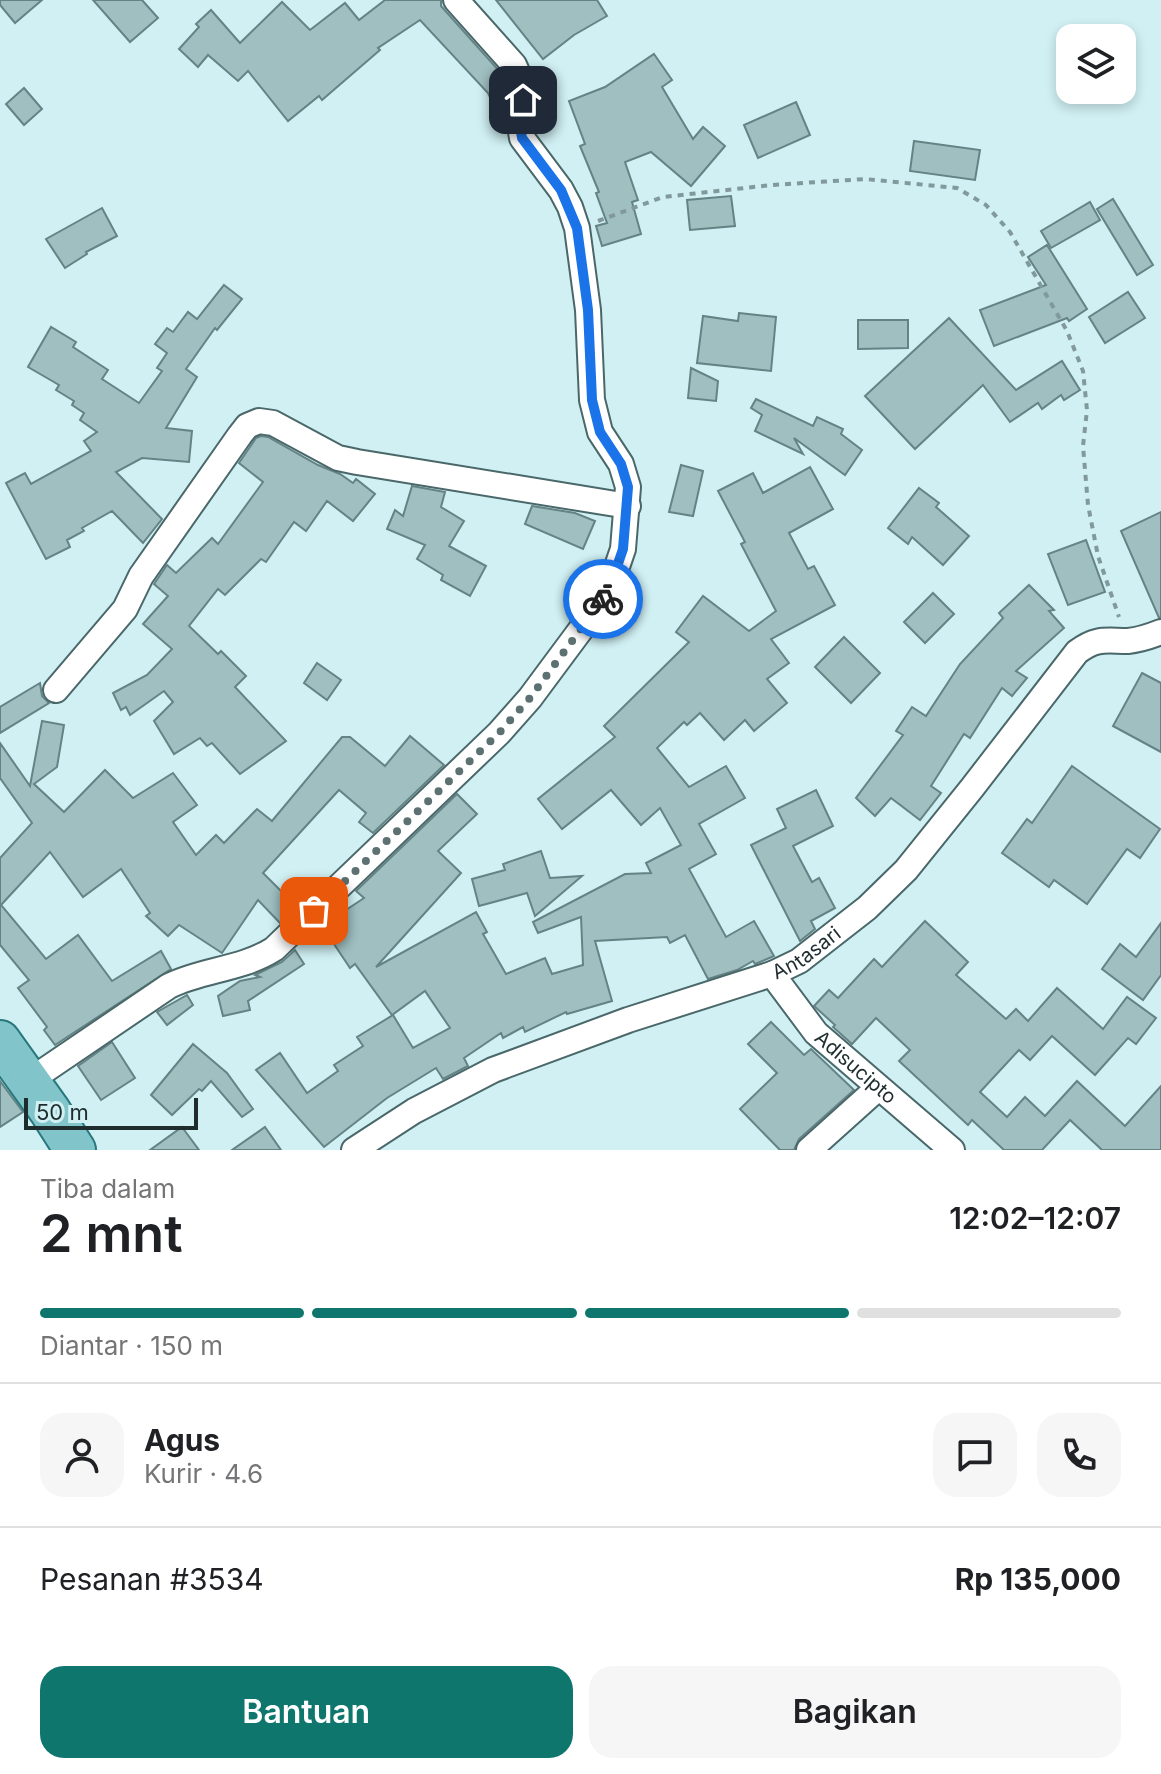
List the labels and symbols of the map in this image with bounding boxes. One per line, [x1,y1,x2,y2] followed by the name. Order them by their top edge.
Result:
[489,66,557,134] pin
[563,559,643,639] courier
[280,877,348,945] pin
[768,921,845,984] street label: Antasari
[810,1025,902,1109] street label: Adisucipto
[24,1094,198,1130] scale bar

